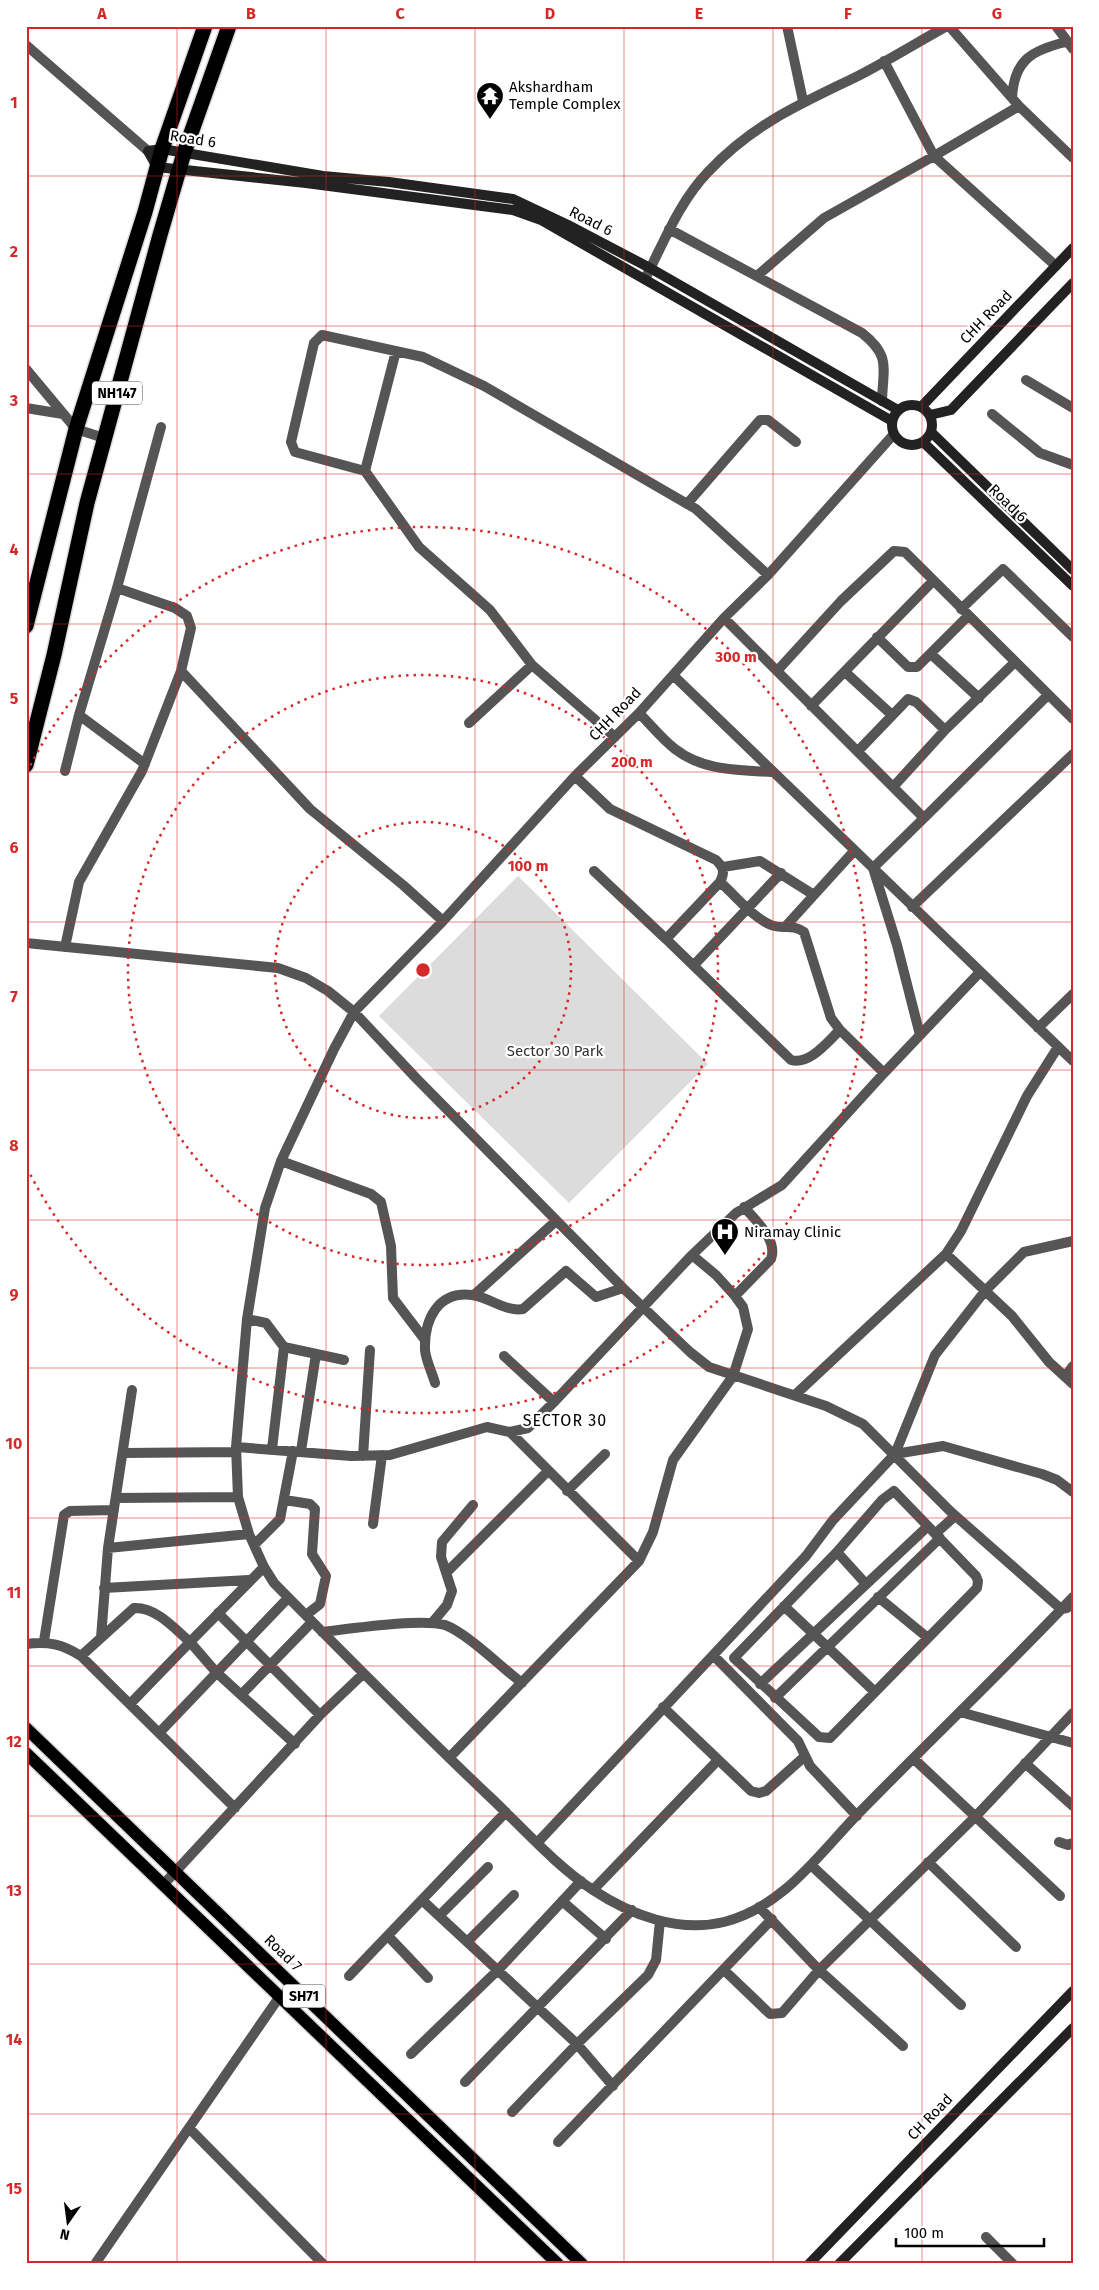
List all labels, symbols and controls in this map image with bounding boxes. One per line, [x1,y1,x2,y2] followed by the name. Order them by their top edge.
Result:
[96,4,107,23] text: A
[246,4,256,23] text: B
[395,4,405,23] text: C
[545,4,555,23] text: D
[695,4,703,23] text: E
[844,4,852,23] text: F
[992,4,1002,23] text: G
[509,78,621,113] place label: Akshardham Temple Complex
[475,81,505,120] temple icon: Akshardham Temple Complex
[10,93,18,112] text: 1
[169,126,217,152] street label: Road 6
[566,202,616,240] street label: Road 6
[10,242,18,261] text: 2
[956,287,1016,347] street label: CHH Road
[92,382,142,404] road number: NH147
[9,391,18,410] text: 3
[985,480,1031,526] street label: Road 6
[9,540,19,559] text: 4
[714,648,757,666] text: 300 m
[585,684,645,744] street label: CHH Road
[10,689,19,708] text: 5
[611,753,653,771] text: 200 m
[9,838,19,857] text: 6
[508,857,548,875] text: 100 m
[414,961,432,979] centre of rings
[10,987,18,1006] text: 7
[507,1042,604,1060] park label: Sector 30 Park
[9,1136,19,1155] text: 8
[710,1217,740,1256] hospital icon: Niramay Clinic
[744,1223,841,1241] place label: Niramay Clinic
[10,1285,19,1304] text: 9
[523,1411,607,1430] district label: SECTOR 30
[6,1434,22,1453] text: 10
[7,1583,21,1602] text: 11
[6,1732,22,1751] text: 12
[6,1881,22,1900] text: 13
[260,1931,306,1975] street label: Road 7
[283,1984,325,2008] road number: SH71
[6,2030,22,2049] text: 14
[904,2090,956,2144] street label: CH Road
[6,2179,22,2198] text: 15
[42,2198,92,2248] north arrow
[896,2215,1044,2247] scale bar
[904,2224,944,2242] text: 100 m
[58,2225,72,2244] text: N

